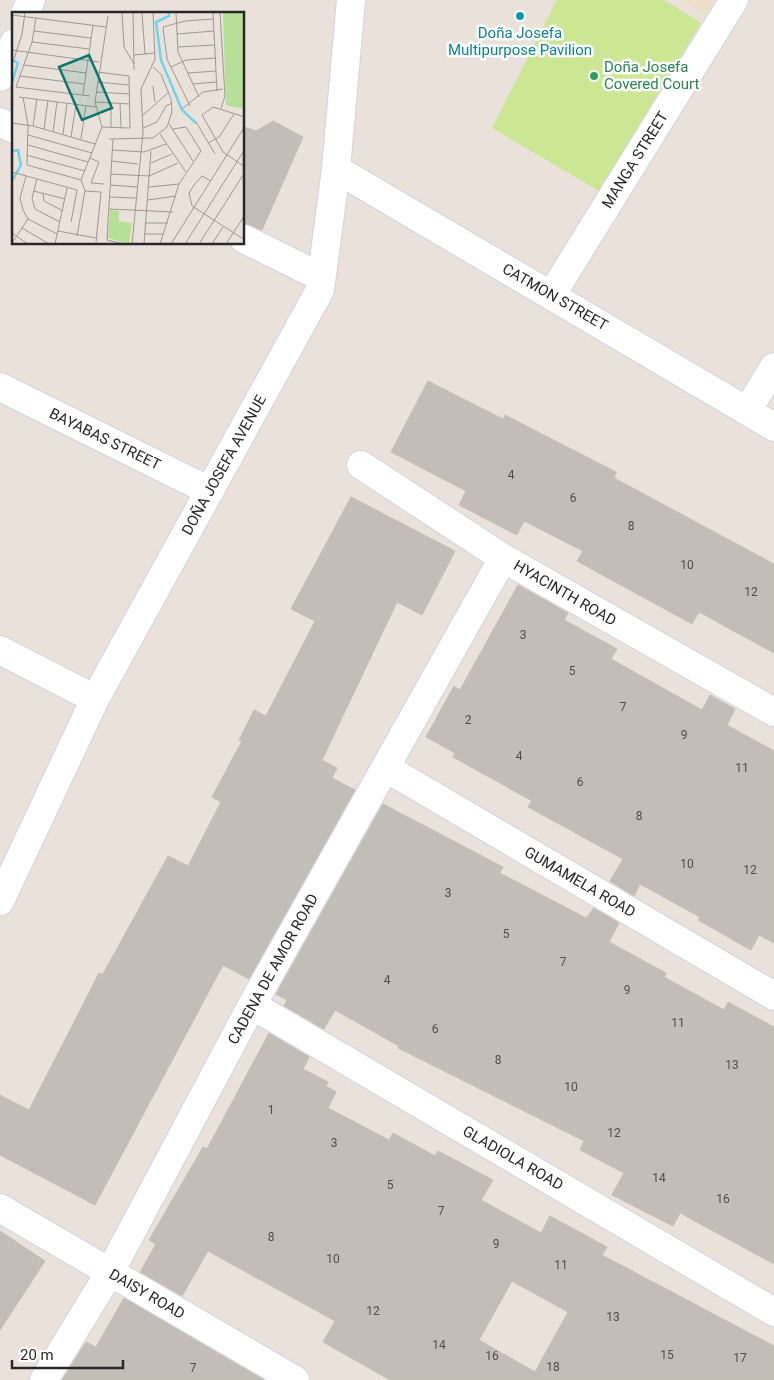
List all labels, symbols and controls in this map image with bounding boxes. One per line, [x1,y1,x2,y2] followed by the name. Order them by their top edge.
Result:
[514,10,526,22] marker: Doña Josefa Multipurpose Pavilion
[12,12,245,245] inset map
[448,24,592,59] place label: Doña Josefa Multipurpose Pavilion
[604,58,699,93] place label: Doña Josefa Covered Court
[588,70,600,82] marker: Doña Josefa Covered Court
[598,108,672,212] street label: MANGA STREET
[499,260,611,334] street label: CATMON STREET
[178,391,270,538] street label: DOÑA JOSEFA AVENUE
[46,404,164,474] street label: BAYABAS STREET
[508,468,515,482] house number: 4
[570,491,577,505] house number: 6
[628,519,635,533] house number: 8
[511,556,619,630] street label: HYACINTH ROAD
[680,558,694,572] house number: 10
[744,585,758,599] house number: 12
[520,628,526,642] house number: 3
[569,664,576,678] house number: 5
[620,700,627,714] house number: 7
[465,713,472,727] house number: 2
[681,728,687,742] house number: 9
[516,749,523,763] house number: 4
[735,761,749,775] house number: 11
[577,775,584,789] house number: 6
[636,809,643,823] house number: 8
[521,843,639,921] street label: GUMAMELA ROAD
[680,857,694,871] house number: 10
[743,863,757,877] house number: 12
[445,886,451,900] house number: 3
[224,890,322,1048] street label: CADENA DE AMOR ROAD
[503,927,510,941] house number: 5
[560,955,567,969] house number: 7
[384,973,391,987] house number: 4
[624,983,630,997] house number: 9
[671,1016,685,1030] house number: 11
[432,1022,439,1036] house number: 6
[495,1053,502,1067] house number: 8
[725,1058,739,1072] house number: 13
[564,1080,578,1094] house number: 10
[268,1103,274,1117] house number: 1
[459,1122,567,1194] street label: GLADIOLA ROAD
[607,1126,621,1140] house number: 12
[331,1136,337,1150] house number: 3
[652,1171,666,1185] house number: 14
[387,1178,394,1192] house number: 5
[716,1192,730,1206] house number: 16
[438,1204,445,1218] house number: 7
[268,1230,275,1244] house number: 8
[493,1237,499,1251] house number: 9
[326,1252,340,1266] house number: 10
[554,1258,568,1272] house number: 11
[106,1265,188,1323] street label: DAISY ROAD
[366,1304,380,1318] house number: 12
[606,1310,620,1324] house number: 13
[12,1338,124,1370] scale bar
[432,1338,446,1352] house number: 14
[20,1346,54,1364] text: 20 m
[660,1348,674,1362] house number: 15
[485,1349,499,1363] house number: 16
[733,1351,747,1365] house number: 17
[546,1360,560,1374] house number: 18
[190,1361,197,1375] house number: 7

